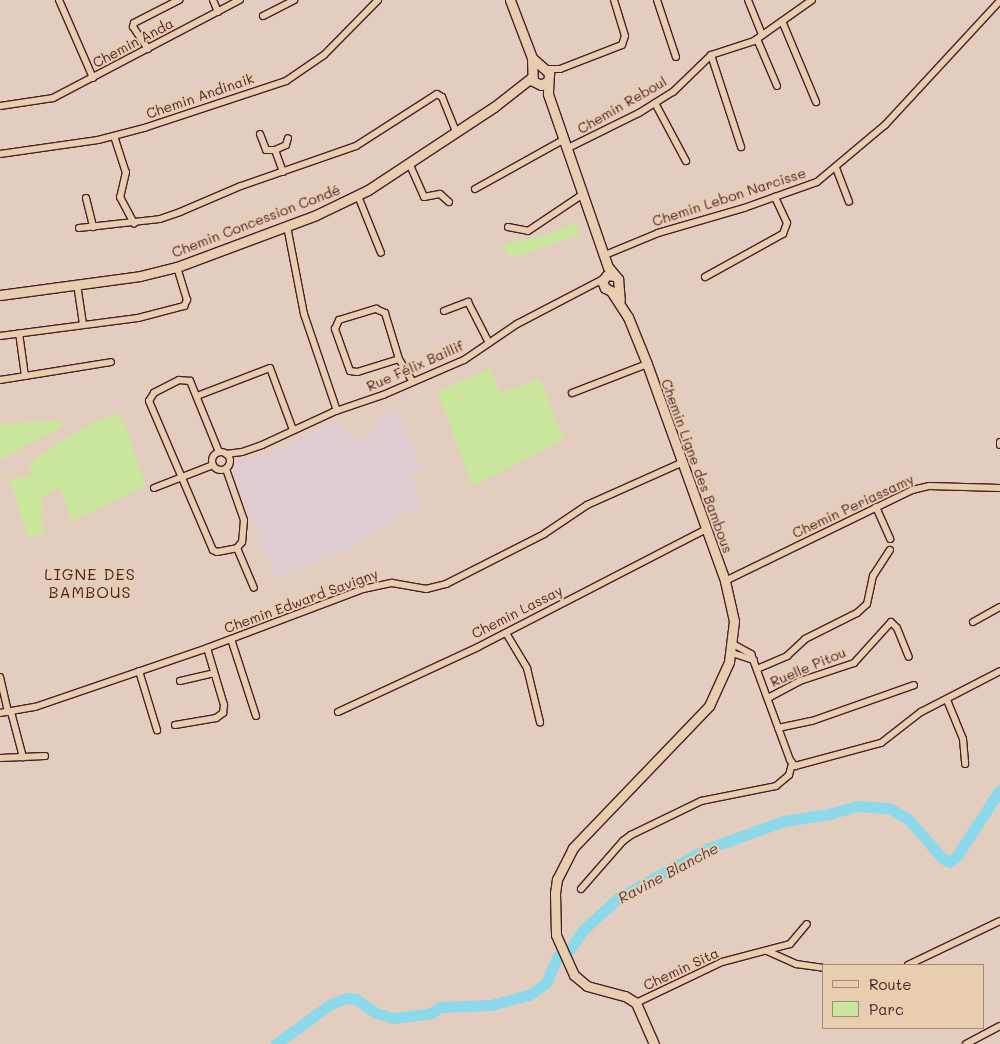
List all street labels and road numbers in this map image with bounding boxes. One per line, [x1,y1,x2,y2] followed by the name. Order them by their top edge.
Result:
[90,15,176,71] street label: Chemin Anda
[144,70,256,122] street label: Chemin Andinaik
[574,73,670,137] street label: Chemin Reboul
[650,164,808,230] street label: Chemin Lebon Narcisse
[169,181,343,261] street label: Chemin Concession Condé
[364,337,466,395] street label: Rue Félix Baillif
[658,377,736,555] street label: Chemin Ligne des Bambous
[790,470,916,542] street label: Chemin Periassamy
[222,565,380,637] street label: Chemin Edward Savigny
[469,582,565,642] street label: Chemin Lassay
[768,644,848,690] street label: Ruelle Pitou
[641,944,721,994] street label: Chemin Sita

